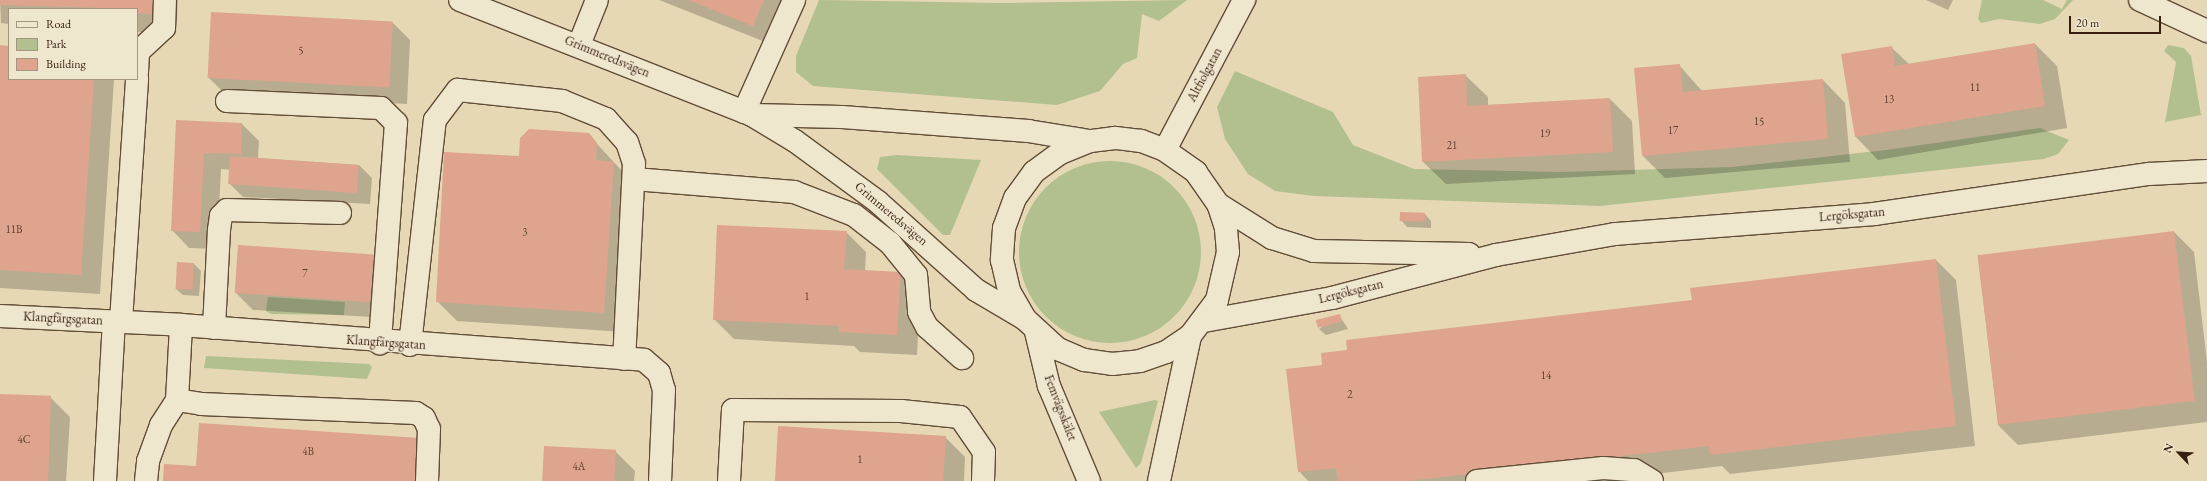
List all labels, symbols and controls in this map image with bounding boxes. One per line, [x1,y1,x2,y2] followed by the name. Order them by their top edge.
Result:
[8,8,138,80] legend
[2071,8,2163,34] scale bar
[2076,15,2099,31] text: 20 m
[46,16,71,32] text: Road
[562,33,652,81] street label: Grimmeredsvägen
[46,36,66,52] text: Park
[298,43,304,57] house number: 5
[1184,45,1226,105] street label: Altfiolgatan
[46,56,86,72] text: Building
[1970,80,1980,94] house number: 11
[1884,92,1894,106] house number: 13
[1754,114,1764,128] house number: 15
[1668,123,1678,137] house number: 17
[1540,126,1550,140] house number: 19
[1447,138,1457,152] house number: 21
[851,179,931,249] street label: Grimmeredsvägen
[1818,204,1886,226] street label: Lergöksgatan
[5,222,23,236] house number: 11B
[522,225,528,239] house number: 3
[302,266,308,280] house number: 7
[1317,276,1385,308] street label: Lergöksgatan
[804,289,810,303] house number: 1
[23,309,103,329] street label: Klangfärgsgatan
[346,332,426,354] street label: Klangfärgsgatan
[1541,368,1551,382] house number: 14
[1040,373,1080,443] street label: Femvägsskälet
[1347,387,1353,401] house number: 2
[17,432,31,446] house number: 4C
[2159,433,2199,473] north arrow
[2160,441,2176,455] text: N
[302,444,314,458] house number: 4B
[857,452,863,466] house number: 1
[573,459,585,473] house number: 4A

